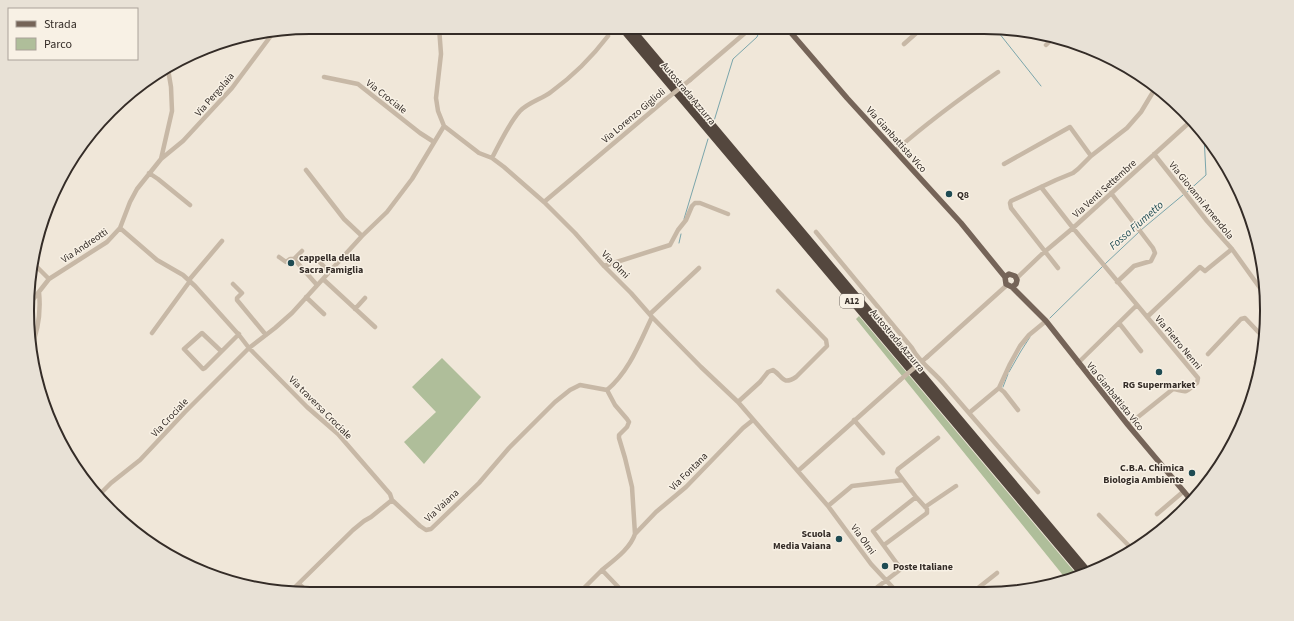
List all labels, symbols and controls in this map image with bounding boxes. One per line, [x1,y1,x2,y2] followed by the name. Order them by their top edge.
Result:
[8,8,138,60] legend
[44,16,77,33] text: Strada
[44,36,72,53] text: Parco
[658,59,719,128] street label: Autostrada Azzurra
[192,70,238,120] street label: Via Pergolaia
[363,76,410,117] street label: Via Crociale
[599,85,669,147] street label: Via Lorenzo Giglioli
[863,104,930,176] street label: Via Gianbattista Vico
[1070,156,1140,221] street label: Via Venti Settembre
[1165,159,1237,242] street label: Via Giovanni Amendola
[957,188,969,202] place label: Q8
[944,189,954,199] marker: Q8
[1106,197,1167,253] water label: Fosso Fiumetto
[58,225,111,267] street label: Via Andreotti
[598,248,632,282] street label: Via Olmi
[299,251,363,277] place label: cappella della Sacra Famiglia
[286,258,296,268] marker: cappella della Sacra Famiglia
[840,294,864,308] road number: A12
[867,306,928,375] street label: Autostrada Azzurra
[1151,313,1205,373] street label: Via Pietro Nenni
[1083,359,1147,434] street label: Via Gianbattista Vico
[1154,367,1164,377] marker: RG Supermarket
[285,373,355,443] street label: Via traversa Crociale
[1123,378,1195,392] place label: RG Supermarket
[148,395,191,440] street label: Via Crociale
[666,449,711,494] street label: Via Fontana
[1103,461,1184,487] place label: C.B.A. Chimica Biologia Ambiente
[1187,468,1197,478] marker: C.B.A. Chimica Biologia Ambiente
[421,486,462,525] street label: Via Vaiana
[847,521,879,558] street label: Via Olmi
[773,527,831,553] place label: Scuola Media Vaiana
[834,534,844,544] marker: Scuola Media Vaiana
[893,560,953,574] place label: Poste Italiane
[880,561,890,571] marker: Poste Italiane

